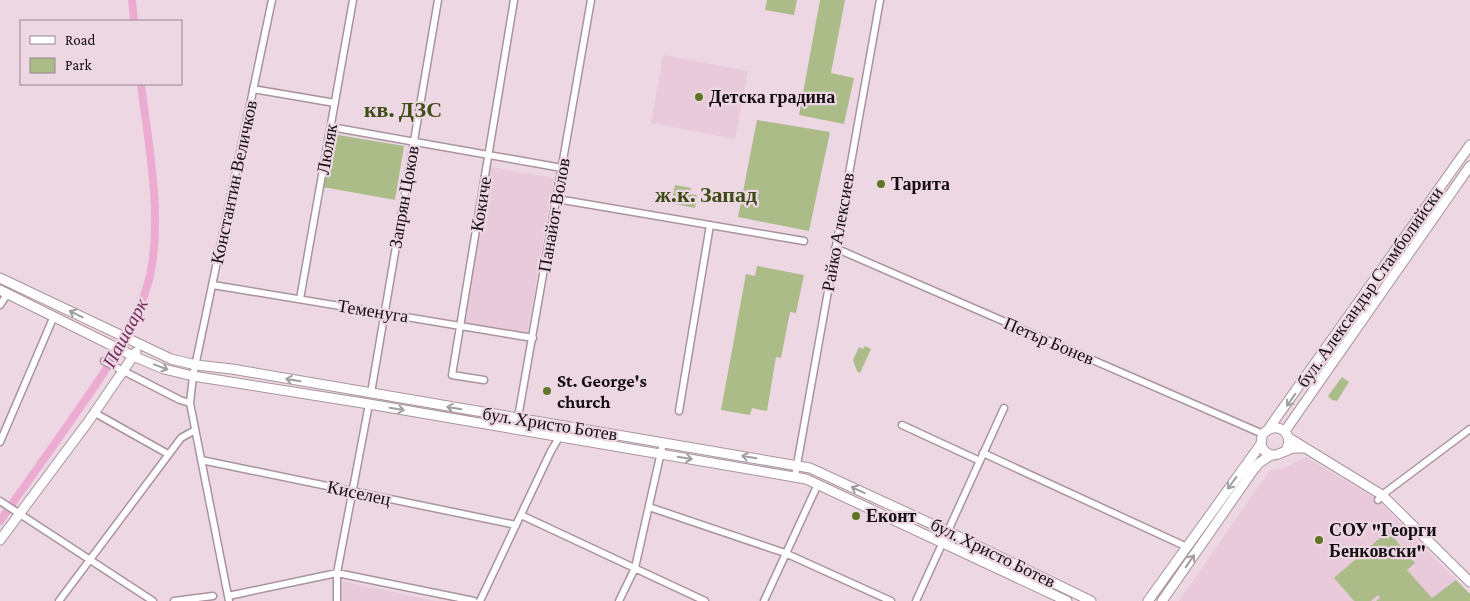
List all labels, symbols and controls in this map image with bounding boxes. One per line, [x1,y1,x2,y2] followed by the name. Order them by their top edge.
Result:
[20,20,182,85] legend
[65,32,96,48] text: Road
[65,57,92,73] text: Park
[709,87,835,107] place label: Детска градина
[693,91,705,103] marker: Детска градина
[364,97,442,122] district label: кв. ДЗС
[207,98,261,266] street label: Константин Величков
[313,122,341,176] street label: Люляк
[385,144,423,250] street label: Запрян Цоков
[534,156,574,274] street label: Панайот Волов
[818,171,858,293] street label: Райко Алексиев
[891,174,950,194] place label: Тарита
[467,175,495,233] street label: Кокиче
[875,178,887,190] marker: Тарита
[655,182,757,207] district label: ж.к. Запад
[1293,183,1447,391] street label: бул. Александър Стамболийски
[98,294,152,372] water label: Пашаарк
[336,296,410,326] street label: Теменуга
[69,309,84,318] one-way arrow
[1001,313,1097,369] street label: Петър Бонев
[153,363,168,372] one-way arrow
[557,371,647,412] place label: St. George's church
[286,375,302,385] one-way arrow
[541,385,553,397] marker: St. George's church
[1286,392,1296,406] one-way arrow
[446,402,462,412] one-way arrow
[481,403,619,445] street label: бул. Христо Ботев
[388,405,404,415] one-way arrow
[741,452,757,462] one-way arrow
[677,454,693,464] one-way arrow
[1227,476,1237,490] one-way arrow
[325,477,393,510] street label: Киселец
[851,484,866,494] one-way arrow
[866,506,917,526] place label: Еконт
[850,510,862,522] marker: Еконт
[927,514,1059,592] street label: бул. Христо Ботев
[1329,520,1437,561] place label: СОУ "Георги Бенковски"
[1313,534,1325,546] marker: СОУ "Георги Бенковски"
[1185,554,1195,568] one-way arrow

